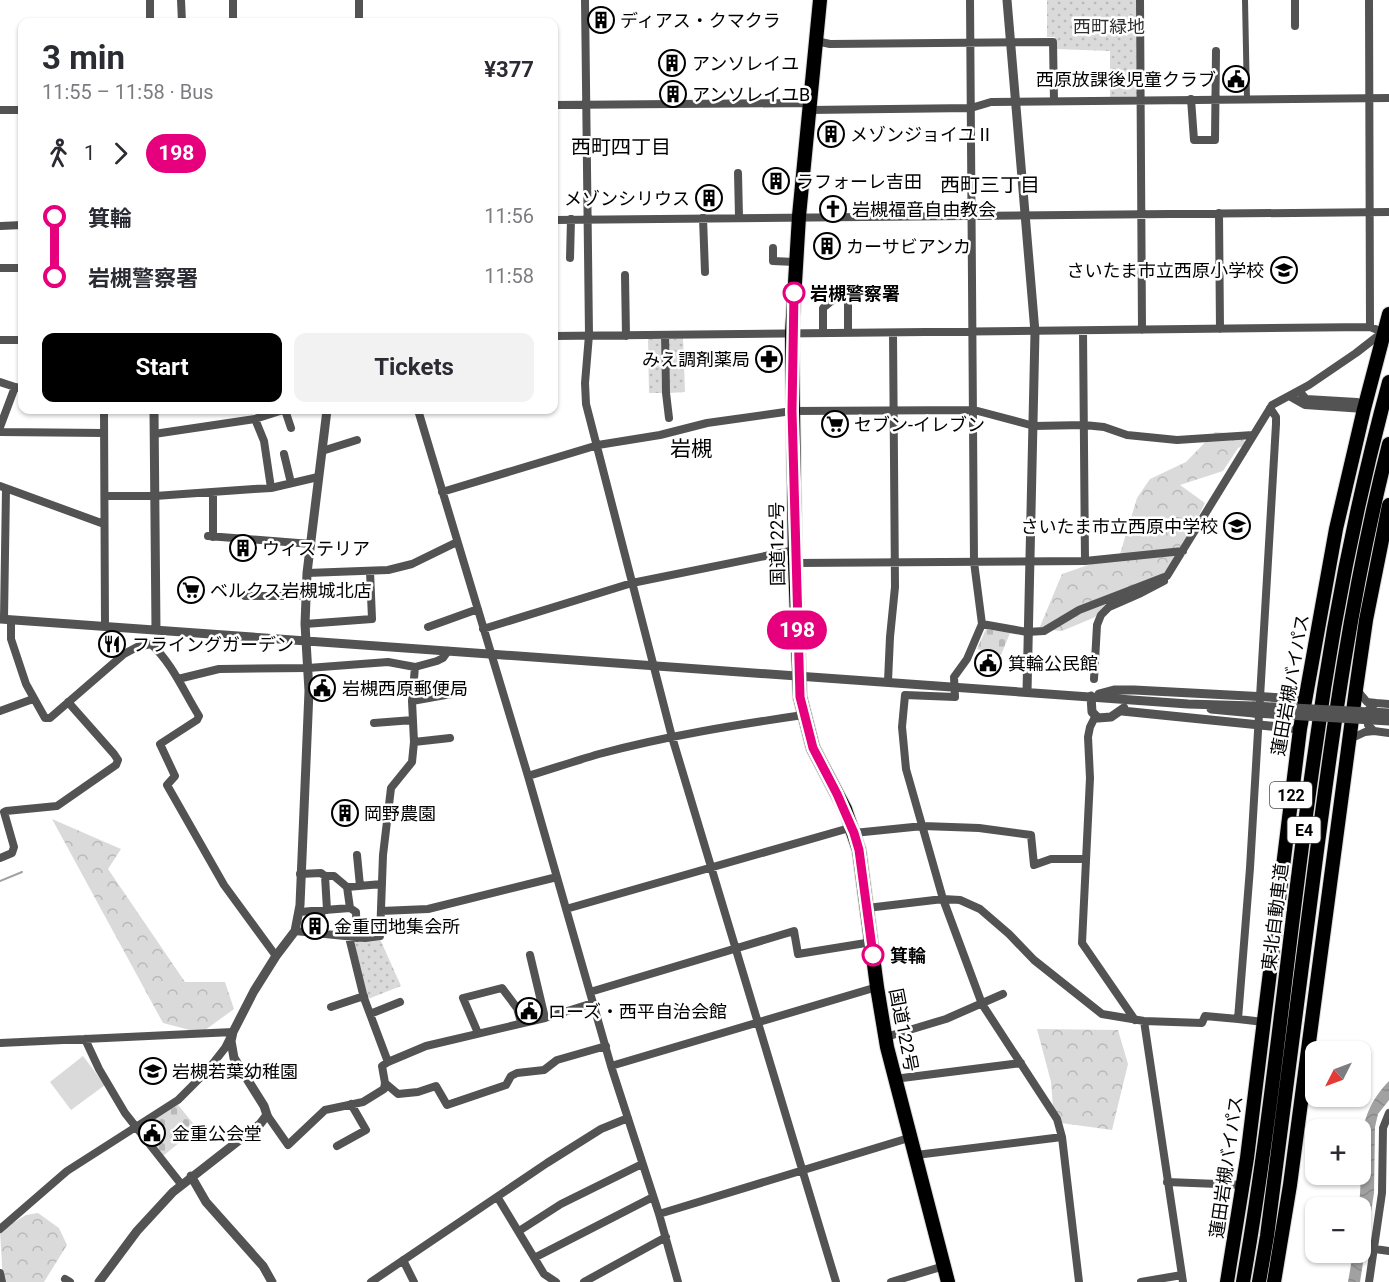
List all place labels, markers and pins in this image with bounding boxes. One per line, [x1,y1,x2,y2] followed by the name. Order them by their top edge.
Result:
[586,5,616,35] building icon: ディアス・クマクラ
[620,10,781,31] place label: ディアス・クマクラ
[657,48,687,78] building icon: アンソレイユ
[692,53,799,74] place label: アンソレイユ
[1221,64,1251,94] public building icon: 西原放課後児童クラブ
[1036,69,1216,90] place label: 西原放課後児童クラブ
[658,79,688,109] building icon: アンソレイユB
[692,84,810,105] place label: アンソレイユB
[816,119,846,149] building icon: メゾンジョイユⅡ
[850,124,994,145] place label: メゾンジョイユⅡ
[761,166,791,196] building icon: ラフォーレ吉田
[796,171,922,192] place label: ラフォーレ吉田
[694,183,724,213] building icon: メゾンシリウス
[564,188,690,209] place label: メゾンシリウス
[818,194,848,224] church icon: 岩槻福音自由教会
[852,199,996,220] place label: 岩槻福音自由教会
[812,231,842,261] building icon: カーサビアンカ
[846,236,971,257] place label: カーサビアンカ
[1269,255,1299,285] school or university icon: さいたま市立西原小学校
[1067,260,1264,281] place label: さいたま市立西原小学校
[783,282,805,304] marker: 岩槻警察署
[810,283,900,304] place label: 岩槻警察署
[754,344,784,374] pharmacy icon: みえ調剤薬局
[642,349,750,370] place label: みえ調剤薬局
[820,409,850,439] supermarket icon: セブン-イレブン
[854,414,985,435] place label: セブン-イレブン
[1222,511,1252,541] school or university icon: さいたま市立西原中学校
[1021,516,1218,537] place label: さいたま市立西原中学校
[228,533,258,563] building icon: ウィステリア
[262,538,370,559] place label: ウィステリア
[176,575,206,605] supermarket icon: ベルクス岩槻城北店
[210,580,371,601] place label: ベルクス岩槻城北店
[97,629,127,659] restaurant icon: フライングガーデン
[132,634,294,655] place label: フライングガーデン
[973,648,1003,678] public building icon: 箕輪公民館
[1008,653,1098,674] place label: 箕輪公民館
[307,673,337,703] public building icon: 岩槻西原郵便局
[342,678,468,699] place label: 岩槻西原郵便局
[330,798,360,828] building icon: 岡野農園
[364,803,436,824] place label: 岡野農園
[300,911,330,941] building icon: 金重団地集会所
[334,916,460,937] place label: 金重団地集会所
[862,944,884,966] marker: 箕輪
[890,945,926,966] place label: 箕輪
[514,996,544,1026] public building icon: ローズ・西平自治会館
[548,1001,727,1022] place label: ローズ・西平自治会館
[138,1056,168,1086] school or university icon: 岩槻若葉幼稚園
[172,1061,298,1082] place label: 岩槻若葉幼稚園
[137,1118,167,1148] public building icon: 金重公会堂
[172,1123,262,1144] place label: 金重公会堂

